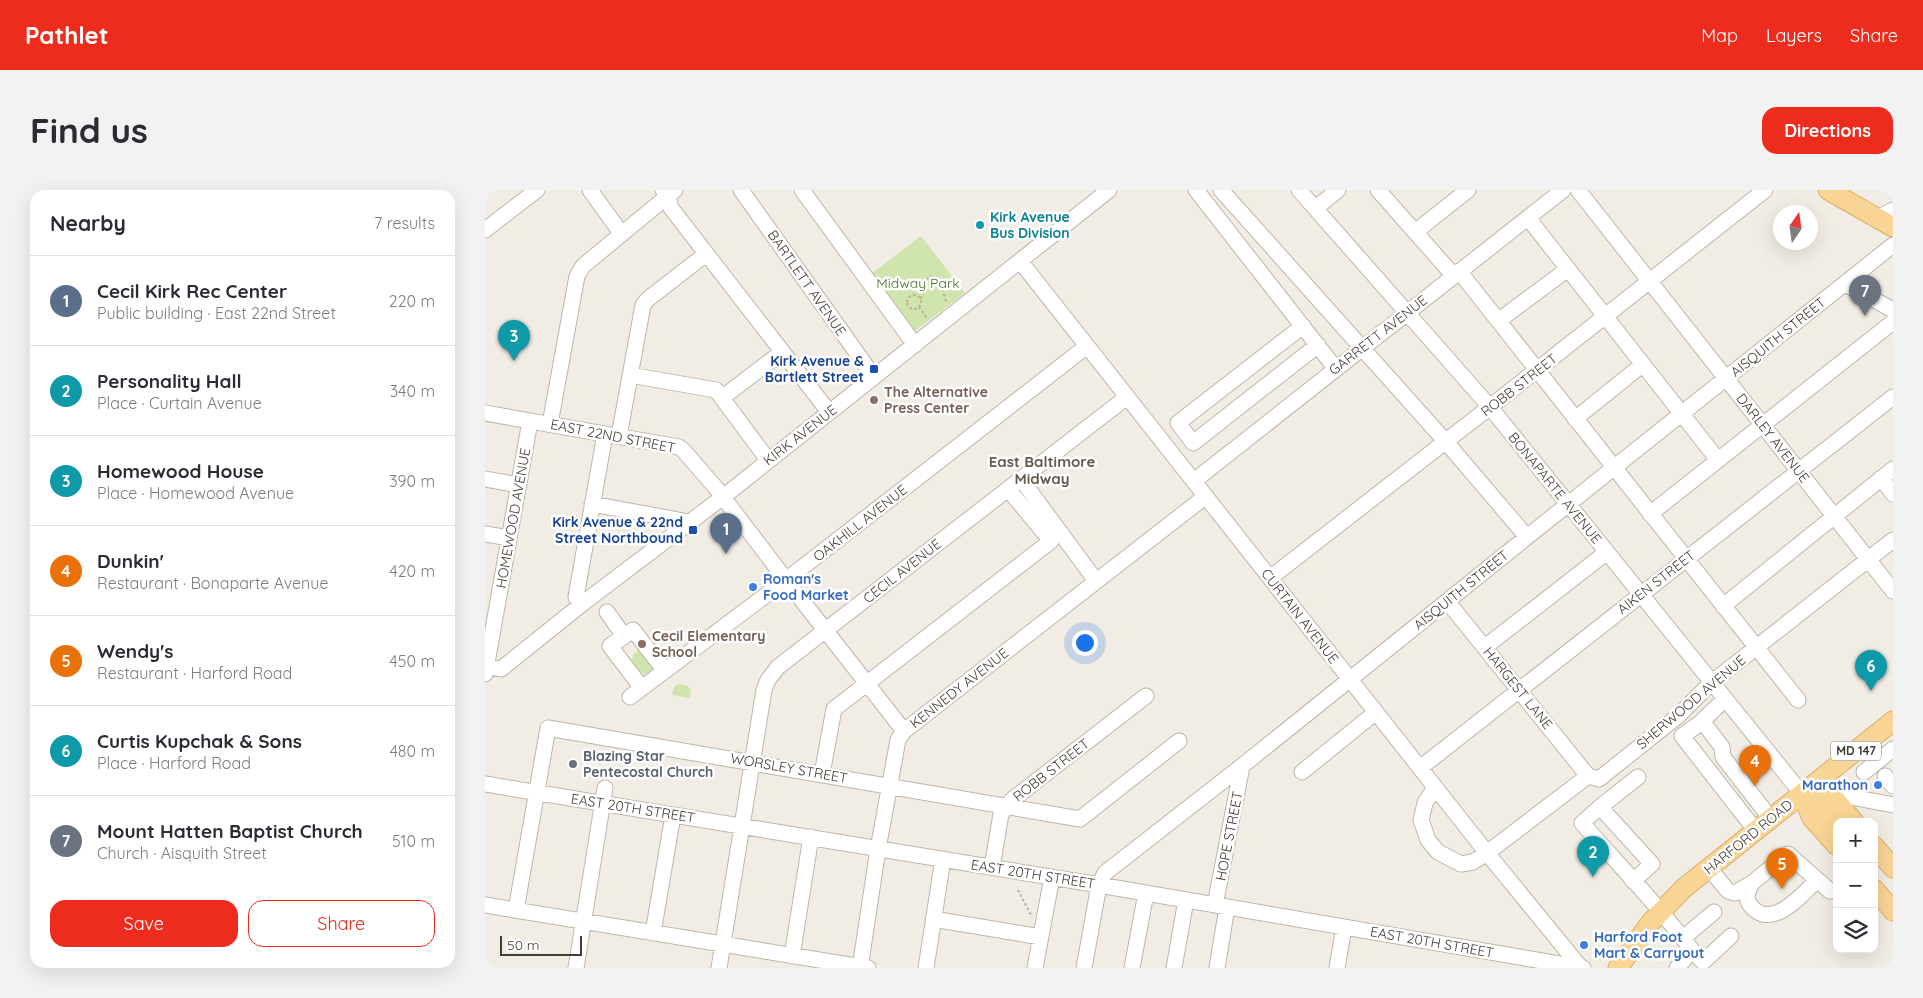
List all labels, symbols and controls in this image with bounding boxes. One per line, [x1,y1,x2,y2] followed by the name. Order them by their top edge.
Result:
[25,20,109,50] text: Pathlet
[1701,24,1738,47] text: Map
[1766,24,1822,47] text: Layers
[1850,24,1898,47] text: Share
[1762,107,1893,154] button: Directions
[30,108,148,152] text: Find us
[1773,205,1818,250] north arrow
[990,208,1070,242] place label: Kirk Avenue Bus Division
[50,210,126,236] text: Nearby
[374,213,435,233] text: 7 results
[974,219,986,231] marker: Kirk Avenue Bus Division
[764,226,850,340] street label: BARTLETT AVENUE
[876,274,960,292] park label: Midway Park
[1849,275,1881,316] pin: 7
[97,279,287,303] text: Cecil Kirk Rec Center
[63,291,69,311] text: 1
[389,291,435,311] text: 220 m
[1325,291,1431,379] street label: GARRETT AVENUE
[1727,293,1829,381] street label: AISQUITH STREET
[97,303,336,323] text: Public building · East 22nd Street
[498,320,530,361] pin: 3
[1477,350,1561,420] street label: ROBB STREET
[765,352,864,386] place label: Kirk Avenue & Bartlett Street
[868,363,880,375] marker: Kirk Avenue & Bartlett Street
[97,369,242,393] text: Personality Hall
[61,381,71,401] text: 2
[390,381,435,401] text: 340 m
[884,383,988,417] place label: The Alternative Press Center
[1732,390,1814,486] street label: DARLEY AVENUE
[97,393,262,413] text: Place · Curtain Avenue
[868,394,880,406] marker: The Alternative Press Center
[759,401,841,469] street label: KIRK AVENUE
[549,415,677,457] street label: EAST 22ND STREET
[1504,429,1606,548] street label: BONAPARTE AVENUE
[492,446,534,590] street label: HOMEWOOD AVENUE
[989,452,1096,488] district label: East Baltimore Midway
[97,459,264,483] text: Homewood House
[62,471,70,491] text: 3
[389,471,435,491] text: 390 m
[809,481,911,565] street label: OAKHILL AVENUE
[97,483,294,503] text: Place · Homewood Avenue
[552,513,683,547] place label: Kirk Avenue & 22nd Street Northbound
[710,513,742,554] pin: 1
[687,524,699,536] marker: Kirk Avenue & 22nd Street Northbound
[859,535,945,607] street label: CECIL AVENUE
[1410,546,1512,634] street label: AISQUITH STREET
[1613,546,1699,618] street label: AIKEN STREET
[97,549,164,573] text: Dunkin'
[61,561,71,581] text: 4
[389,561,435,581] text: 420 m
[1257,565,1343,667] street label: CURTAIN AVENUE
[763,570,849,604] place label: Roman's Food Market
[97,573,328,593] text: Restaurant · Bonaparte Avenue
[747,581,759,593] marker: Roman's Food Market
[652,627,766,661] place label: Cecil Elementary School
[1072,630,1098,656] your location
[636,638,648,650] marker: Cecil Elementary School
[97,639,173,663] text: Wendy's
[1479,643,1557,733] street label: HARGEST LANE
[906,644,1012,732] street label: KENNEDY AVENUE
[1855,650,1887,691] pin: 6
[61,651,71,671] text: 5
[389,651,435,671] text: 450 m
[1633,651,1749,753] street label: SHERWOOD AVENUE
[97,663,292,683] text: Restaurant · Harford Road
[97,729,302,753] text: Curtis Kupchak & Sons
[1009,735,1093,805] street label: ROBB STREET
[62,741,70,761] text: 6
[389,741,435,761] text: 480 m
[1831,742,1881,760] road number: MD 147
[1739,745,1771,786] pin: 4
[583,747,713,781] place label: Blazing Star Pentecostal Church
[729,749,849,787] street label: WORSLEY STREET
[97,753,251,773] text: Place · Harford Road
[567,758,579,770] marker: Blazing Star Pentecostal Church
[1802,776,1868,794] place label: Marathon
[1872,779,1884,791] marker: Marathon
[570,789,696,827] street label: EAST 20TH STREET
[1211,790,1247,882] street label: HOPE STREET
[1700,796,1796,878] street label: HARFORD ROAD
[1833,818,1878,953] map controls
[1833,818,1878,863] button: +
[97,819,363,843] text: Mount Hatten Baptist Church
[62,831,70,851] text: 7
[392,831,435,851] text: 510 m
[1577,836,1609,877] pin: 2
[97,843,267,863] text: Church · Aisquith Street
[1766,848,1798,889] pin: 5
[970,855,1096,893] street label: EAST 20TH STREET
[1833,863,1878,908] button: −
[50,900,238,947] button: Save
[248,900,435,947] button: Share
[1833,908,1878,953] button: layers
[1369,922,1495,962] street label: EAST 20TH STREET
[1594,928,1705,962] place label: Harford Foot Mart & Carryout
[500,933,583,956] scale bar
[507,936,540,954] text: 50 m
[1578,939,1590,951] marker: Harford Foot Mart & Carryout

